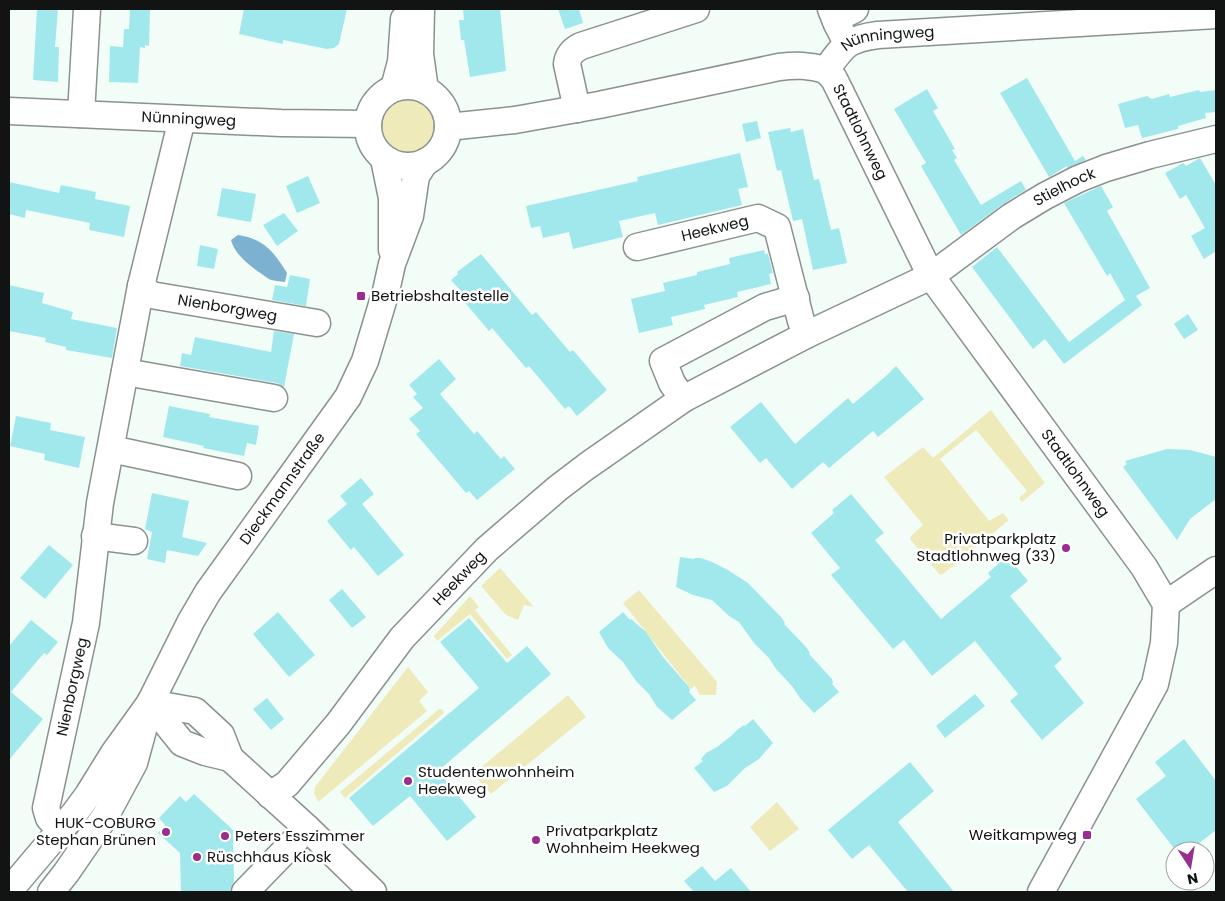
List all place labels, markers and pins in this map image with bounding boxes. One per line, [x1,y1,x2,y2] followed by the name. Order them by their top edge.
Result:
[371,285,509,306] place label: Betriebshaltestelle
[355,290,367,302] marker: Betriebshaltestelle
[916,528,1056,566] place label: Privatparkplatz Stadtlohnweg (33)
[1060,542,1072,554] marker: Privatparkplatz Stadtlohnweg (33)
[418,761,574,799] place label: Studentenwohnheim Heekweg
[402,775,414,787] marker: Studentenwohnheim Heekweg
[36,812,156,850] place label: HUK-COBURG Stephan Brünen
[546,820,700,858] place label: Privatparkplatz Wohnheim Heekweg
[969,824,1077,845] place label: Weitkampweg
[235,825,365,846] place label: Peters Esszimmer
[160,826,172,838] marker: HUK-COBURG Stephan Brünen
[1081,829,1093,841] marker: Weitkampweg
[219,830,231,842] marker: Peters Esszimmer
[530,834,542,846] marker: Privatparkplatz Wohnheim Heekweg
[207,846,332,867] place label: Rüschhaus Kiosk
[191,851,203,863] marker: Rüschhaus Kiosk

